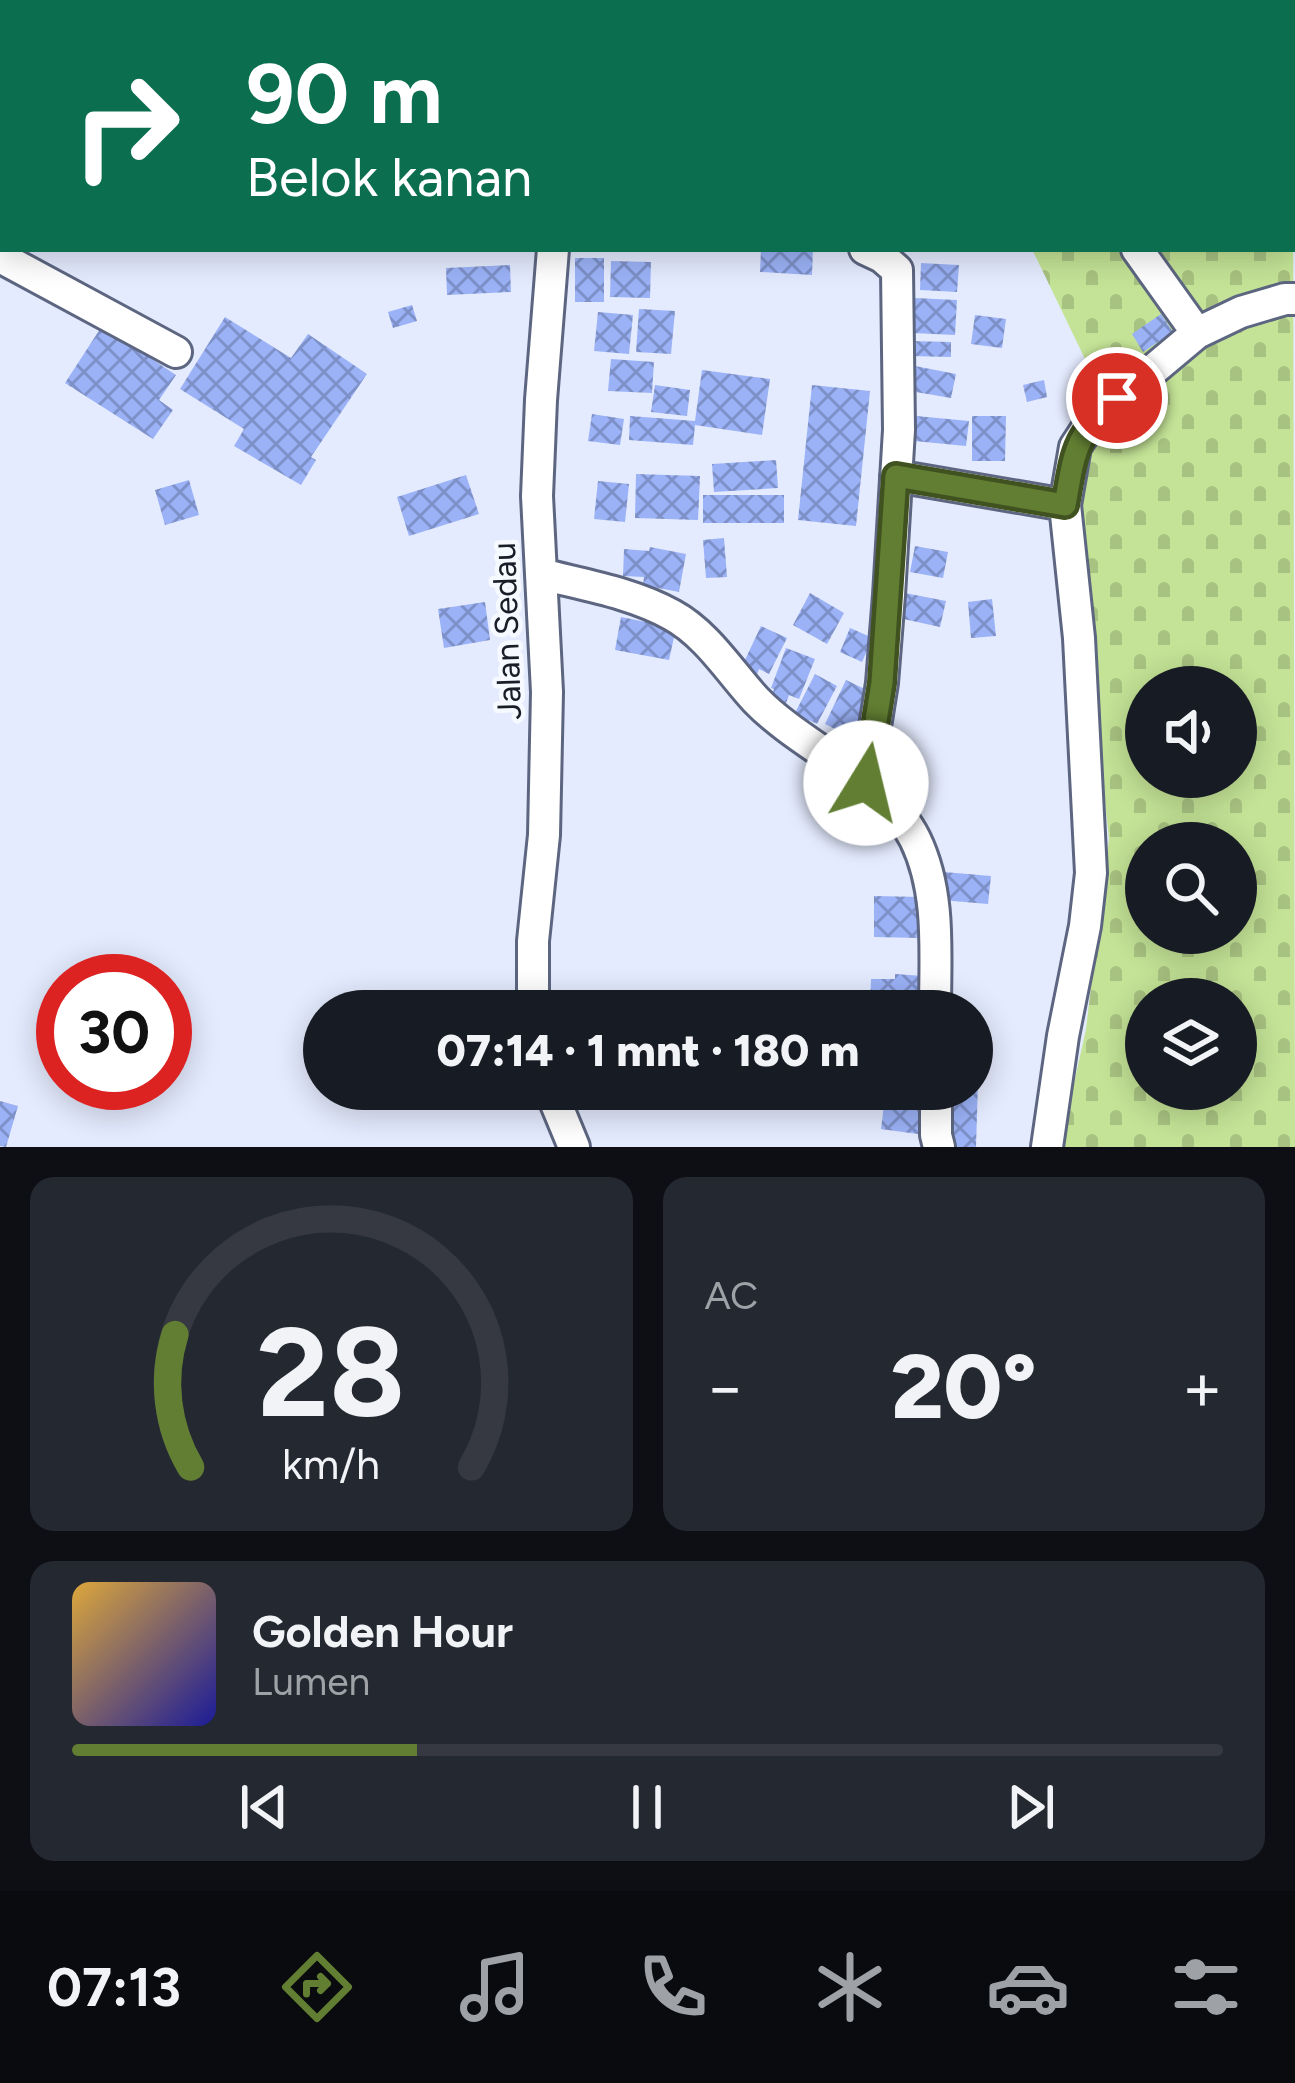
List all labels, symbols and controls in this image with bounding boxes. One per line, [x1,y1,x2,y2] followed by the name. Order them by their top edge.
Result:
[246,43,442,144] text: 90 m
[48,48,204,204] icon: right
[246,145,532,210] text: Belok kanan
[1066,347,1168,449] pin
[1084,365,1150,431] icon: arrive
[484,542,529,720] street label: Jalan Sedau
[1125,666,1257,1110] map controls
[1125,666,1257,798] button: sound
[803,720,929,846] position arrow
[1125,822,1257,954] button: search
[36,954,192,1110] speed limit sign: 30
[1125,978,1257,1110] button: layers
[437,1023,859,1077] text: 07:14 · 1 mnt · 180 m
[705,1272,758,1319] text: AC
[257,1297,406,1447] text: 28
[891,1332,1037,1441] text: 20°
[705,1347,746,1427] text: −
[1182,1347,1223,1427] text: +
[282,1438,380,1490] text: km/h
[252,1604,513,1658] text: Golden Hour
[252,1658,370,1705] text: Lumen
[231,1774,297,1840] icon: previous
[614,1774,680,1840] icon: pause
[998,1774,1064,1840] icon: next
[275,1945,359,2029] icon: directions
[453,1945,537,2029] icon: music
[631,1945,715,2029] icon: phone
[808,1945,892,2029] icon: climate
[986,1945,1070,2029] icon: car
[1164,1945,1248,2029] icon: filters
[47,1955,181,2020] text: 07:13

